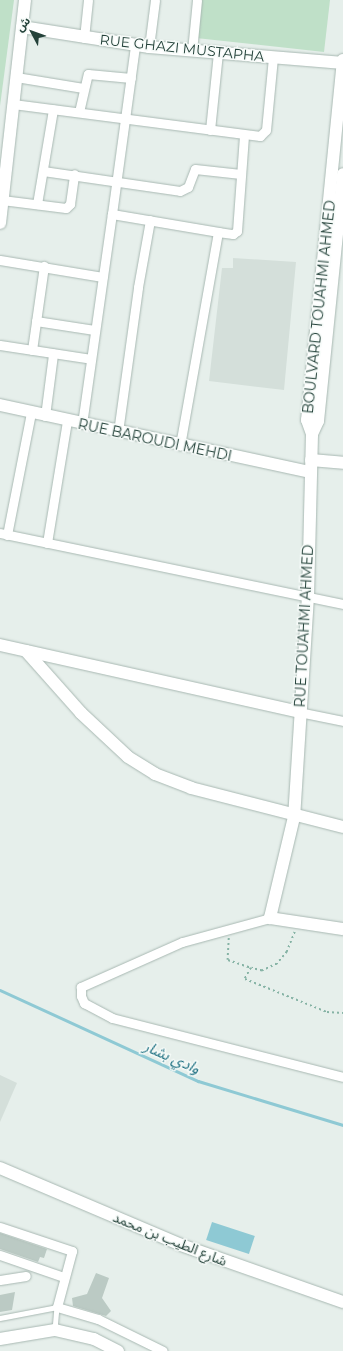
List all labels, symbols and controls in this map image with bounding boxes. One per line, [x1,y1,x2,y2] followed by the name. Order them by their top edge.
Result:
[12,12,52,52] north arrow
[13,14,33,34] text: ش
[99,31,265,65] street label: RUE GHAZI MUSTAPHA
[299,199,339,415] street label: BOULVARD TOUAHMI AHMED
[76,415,234,465] street label: RUE BAROUDI MEHDI
[291,544,317,708] street label: RUE TOUAHMI AHMED
[141,1037,203,1077] water label: وادي بشار
[111,1208,229,1270] street label: شارع الطيب بن محمد

